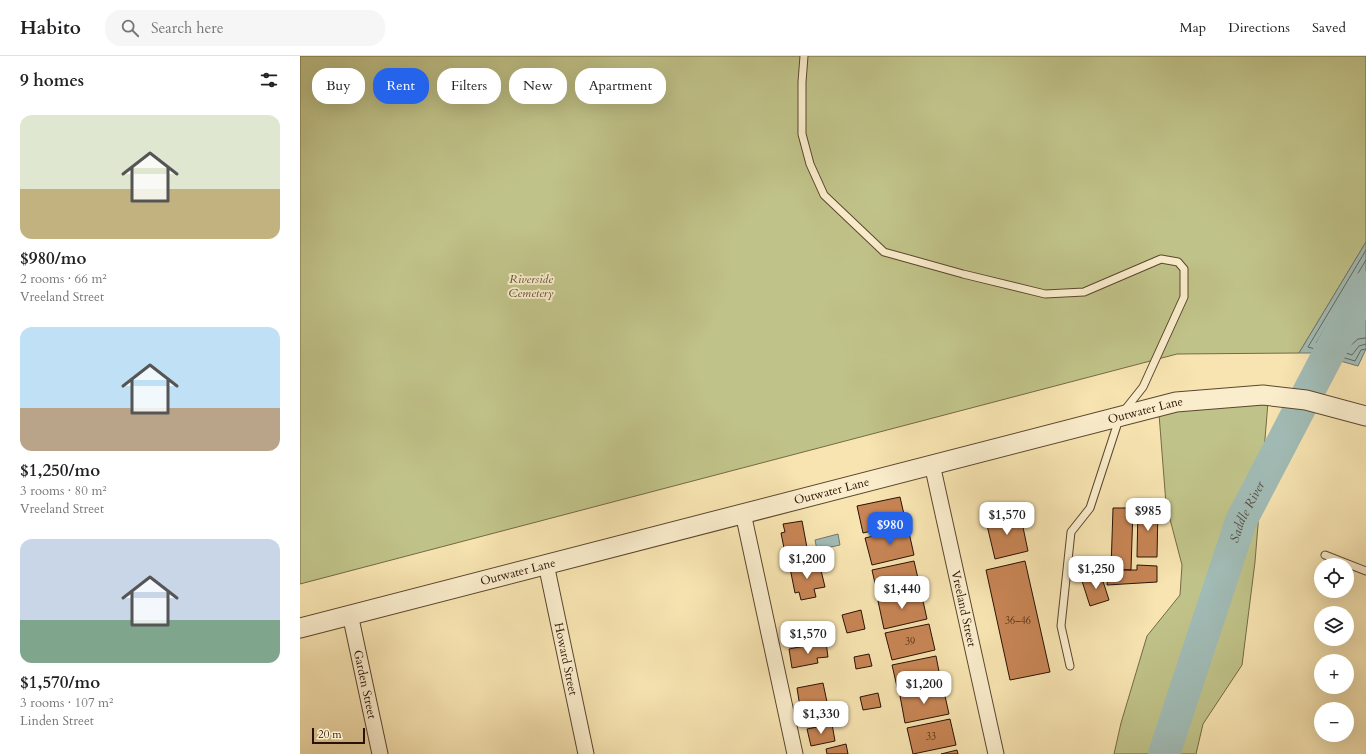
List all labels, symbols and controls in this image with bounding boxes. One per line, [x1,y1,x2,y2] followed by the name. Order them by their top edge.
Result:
[105,10,385,46] search box
[20,15,81,41] text: Habito
[119,17,141,39] icon: search
[151,18,224,38] text: Search here
[1180,18,1206,37] text: Map
[1228,18,1290,37] text: Directions
[1312,18,1346,37] text: Saved
[312,68,365,104] chip: Buy
[373,68,429,104] chip: Rent
[437,68,501,104] chip: Filters
[509,68,567,104] chip: New
[575,68,666,104] chip: Apartment
[20,69,84,92] text: 9 homes
[258,69,280,91] icon: filters
[114,141,186,213] icon: home
[20,247,86,270] text: $980/mo
[20,270,107,288] text: 2 rooms · 66 m²
[508,271,554,301] park label: Riverside Cemetery
[20,288,104,306] text: Vreeland Street
[114,353,186,425] icon: home
[1106,393,1184,427] street label: Outwater Lane
[20,459,100,482] text: $1,250/mo
[792,473,871,508] street label: Outwater Lane
[1225,478,1269,545] water label: Saddle River
[20,482,107,500] text: 3 rooms · 80 m²
[1124,498,1172,532] pin: $985
[20,500,104,518] text: Vreeland Street
[974,502,1040,536] pin: $1,570
[1135,502,1161,520] text: $985
[988,506,1026,524] text: $1,570
[866,512,914,546] pin: $980
[877,516,903,534] text: $980
[774,546,840,580] pin: $1,200
[788,550,826,568] text: $1,200
[478,554,557,589] street label: Outwater Lane
[1063,556,1129,590] pin: $1,250
[1314,558,1354,742] map controls
[1314,558,1354,598] button: locate
[1077,560,1115,578] text: $1,250
[114,565,186,637] icon: home
[948,569,980,648] street label: Vreeland Street
[869,576,935,610] pin: $1,440
[883,580,921,598] text: $1,440
[1314,606,1354,646] button: layers
[1005,614,1031,628] house number: 36–46
[551,621,582,697] street label: Howard Street
[775,621,841,655] pin: $1,570
[789,625,827,643] text: $1,570
[905,635,915,649] house number: 39
[350,649,380,720] street label: Garden Street
[1314,654,1354,694] button: +
[20,671,100,694] text: $1,570/mo
[891,671,957,705] pin: $1,200
[905,675,943,693] text: $1,200
[20,694,113,712] text: 3 rooms · 107 m²
[788,701,854,735] pin: $1,330
[1314,702,1354,742] button: −
[802,705,840,723] text: $1,330
[20,712,94,730] text: Linden Street
[312,726,365,745] scale bar
[318,727,342,742] text: 20 m
[926,730,936,744] house number: 33

